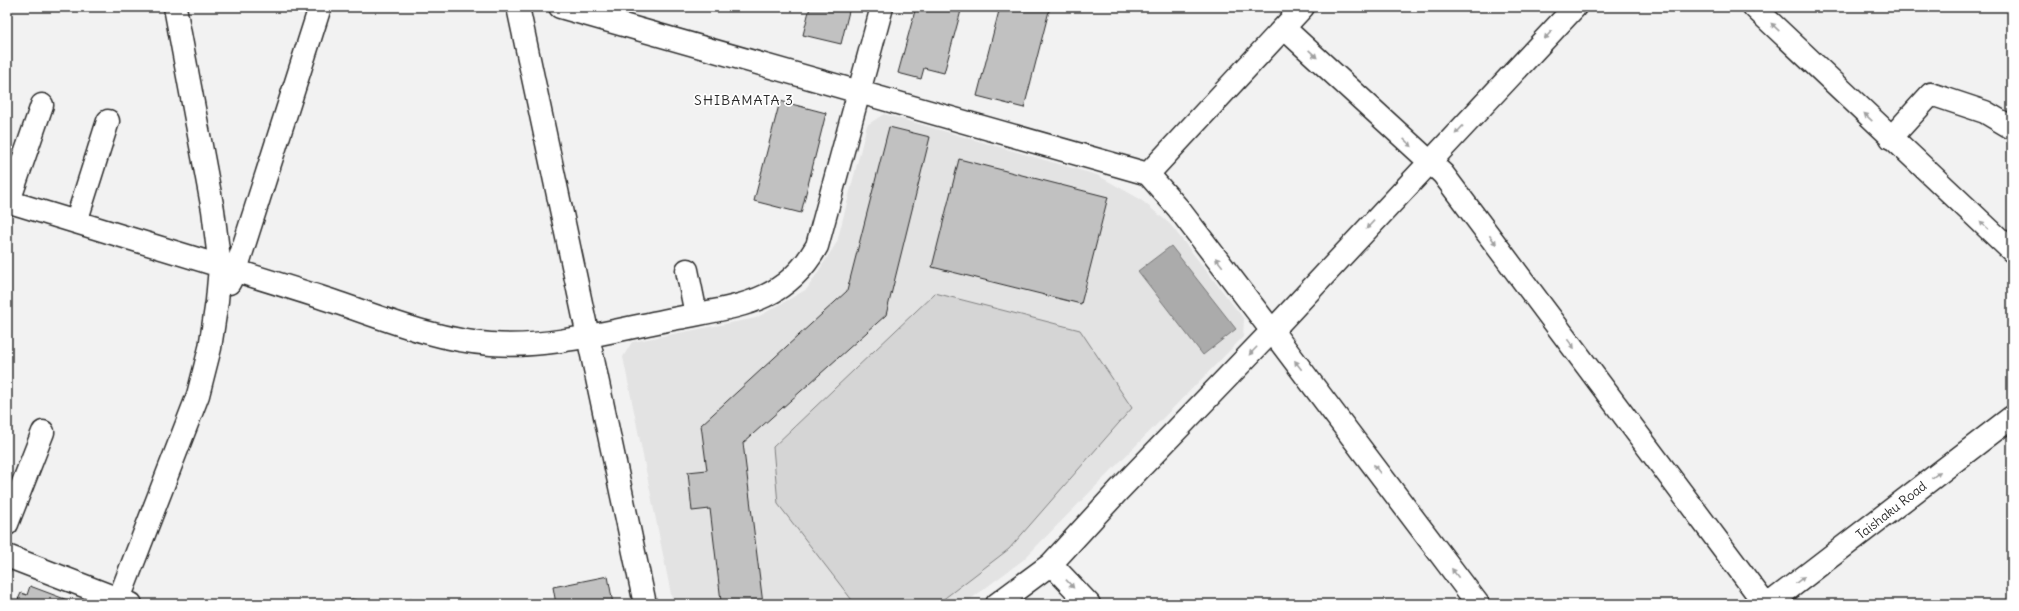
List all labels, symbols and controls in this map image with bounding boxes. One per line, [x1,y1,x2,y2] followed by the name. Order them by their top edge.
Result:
[1769,22,1780,31] one-way arrow
[1543,30,1553,40] one-way arrow
[1307,50,1318,59] one-way arrow
[694,91,794,109] district label: SHIBAMATA 3
[1863,112,1873,121] one-way arrow
[1454,125,1463,135] one-way arrow
[1403,138,1413,147] one-way arrow
[1365,220,1375,230] one-way arrow
[1979,221,1988,230] one-way arrow
[1488,235,1497,246] one-way arrow
[1216,257,1224,267] one-way arrow
[1566,339,1575,350] one-way arrow
[1248,346,1258,356] one-way arrow
[1294,360,1303,371] one-way arrow
[1373,464,1381,474] one-way arrow
[1931,471,1942,479] one-way arrow
[1853,477,1930,543] street label: Taishaku Road
[1451,567,1459,578] one-way arrow
[1795,576,1806,584] one-way arrow
[1065,579,1075,589] one-way arrow

